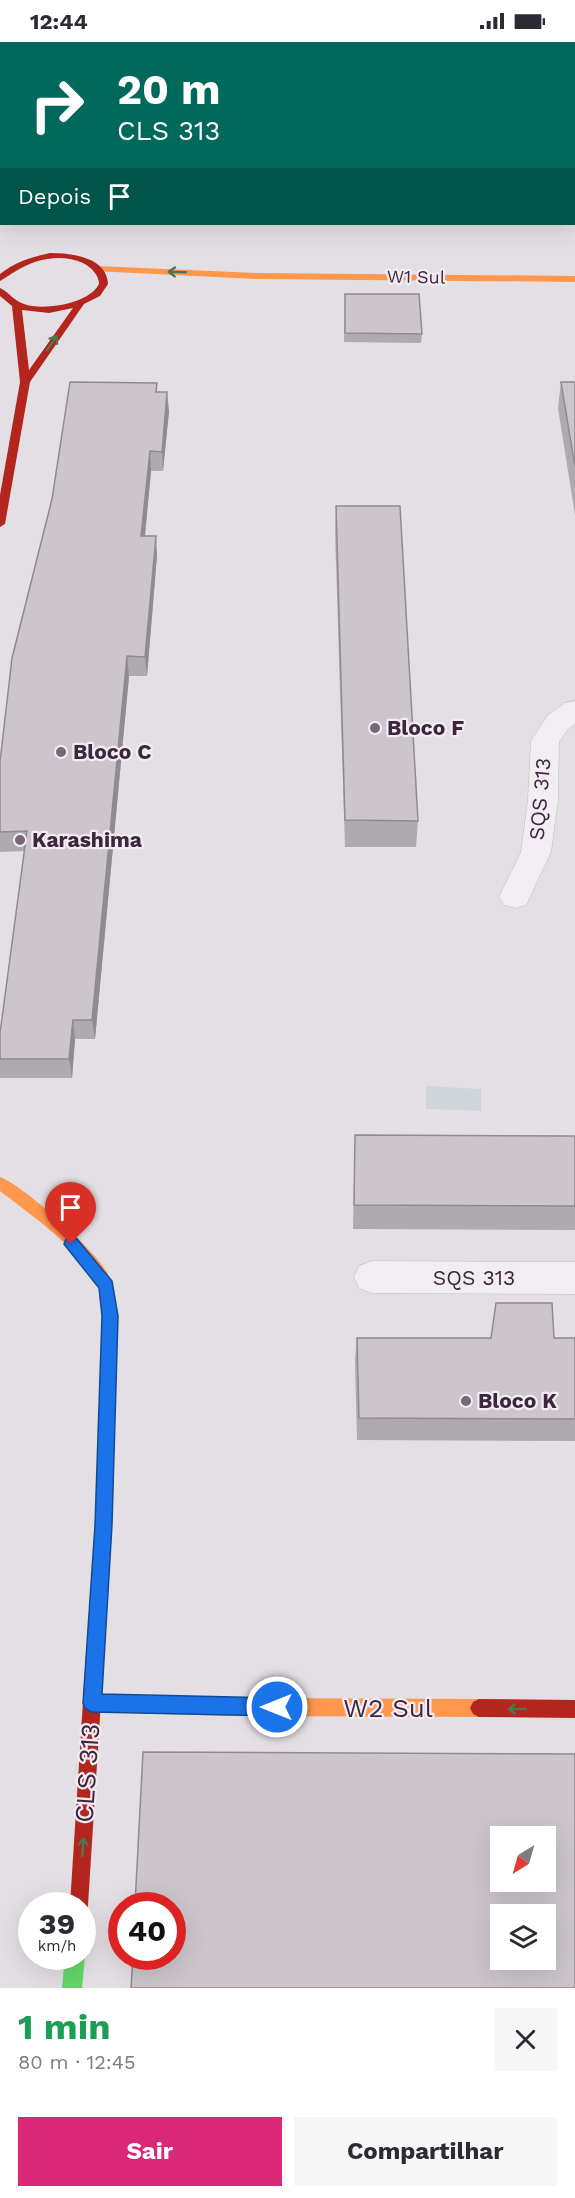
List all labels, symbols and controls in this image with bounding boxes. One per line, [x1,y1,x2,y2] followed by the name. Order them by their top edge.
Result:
[30,9,88,34] text: 12:44
[117,65,221,114] text: 20 m
[18,66,96,144] icon: right
[117,115,220,147] text: CLS 313
[103,180,136,213] icon: arrive
[18,184,91,209] text: Depois
[387,265,446,288] street label: W1 Sul
[167,267,187,278] one-way arrow
[46,336,58,352] one-way arrow
[387,715,464,740] place label: Bloco F
[368,721,382,735] marker: Bloco F
[73,739,152,764] place label: Bloco C
[54,745,68,759] marker: Bloco C
[523,757,556,841] street label: SQS 313
[32,827,143,852] place label: Karashima
[13,833,27,847] marker: Karashima
[45,1182,96,1244] pin
[54,1191,87,1224] icon: arrive
[433,1265,515,1290] street label: SQS 313
[478,1388,557,1413] place label: Bloco K
[459,1394,473,1408] marker: Bloco K
[245,1675,309,1739] position arrow
[343,1693,433,1723] street label: W2 Sul
[507,1703,527,1715] one-way arrow
[69,1722,105,1824] street label: CLS 313
[490,1826,556,1892] north arrow
[490,1826,556,1970] map controls
[77,1837,88,1857] one-way arrow
[108,1892,186,1970] speed limit sign: 40
[490,1904,556,1970] button: layers
[39,1906,75,1941] text: 39
[38,1937,76,1955] text: km/h
[18,2006,110,2048] text: 1 min
[494,2008,557,2071] button: close
[18,2050,136,2074] text: 80 m · 12:45
[18,2117,282,2186] button: Sair
[294,2117,557,2186] button: Compartilhar

